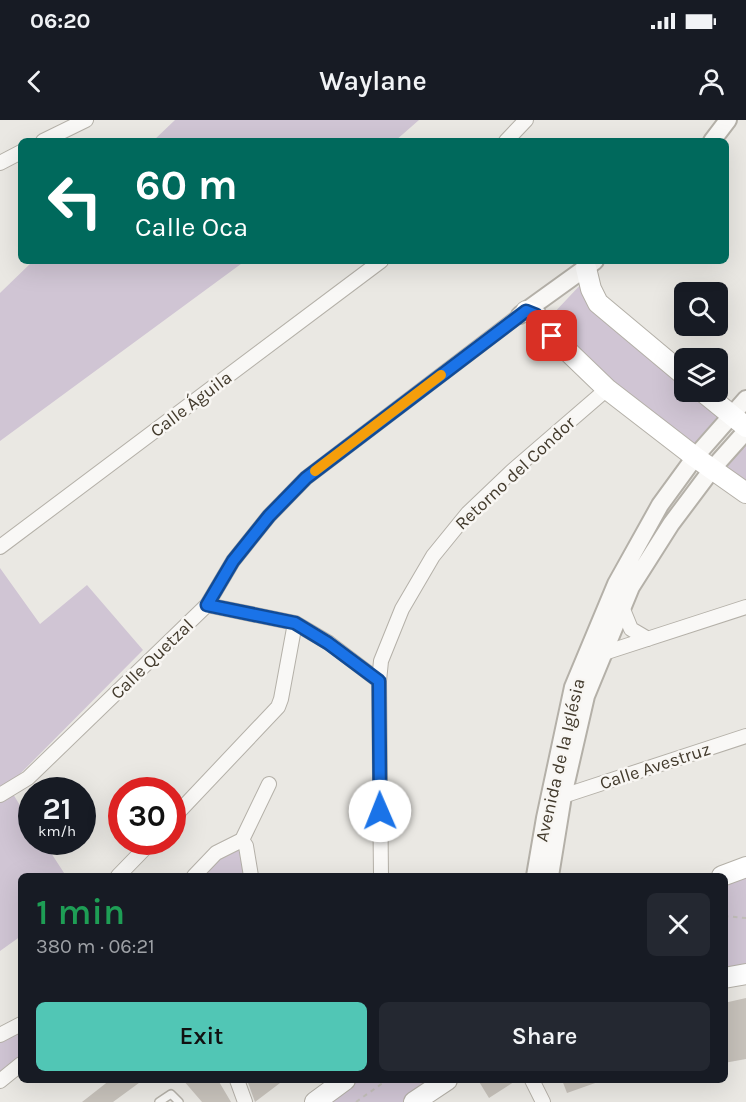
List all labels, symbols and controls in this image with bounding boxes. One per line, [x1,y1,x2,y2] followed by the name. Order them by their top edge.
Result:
[30,8,90,34] text: 06:20
[18,65,51,98] icon: back
[319,65,427,97] text: Waylane
[695,65,728,98] icon: person
[135,160,238,210] text: 60 m
[36,162,114,240] icon: left
[135,211,248,243] text: Calle Oca
[674,282,728,402] map controls
[674,282,728,336] button: search
[526,310,577,361] pin
[535,319,568,352] icon: arrive
[674,348,728,402] button: layers
[145,365,236,442] street label: Calle Águila
[450,411,580,534] street label: Retorno del Condor
[106,614,198,704] street label: Calle Quetzal
[531,676,589,844] street label: Avenida de la Iglésia
[597,738,713,794] street label: Calle Avestruz
[108,777,186,855] speed limit sign: 30
[348,779,412,843] position arrow
[43,791,71,827] text: 21
[38,822,76,840] text: km/h
[36,891,125,933] text: 1 min
[647,893,710,956] button: close
[36,935,155,958] text: 380 m · 06:21
[36,1002,367,1071] button: Exit
[379,1002,710,1071] button: Share

